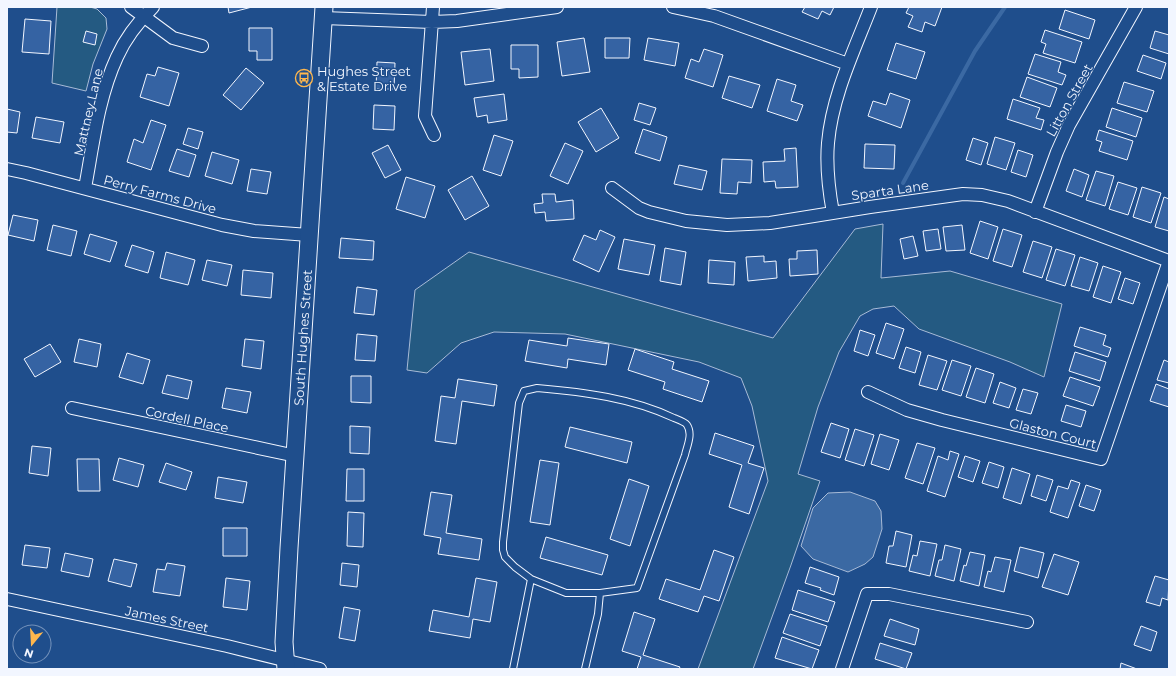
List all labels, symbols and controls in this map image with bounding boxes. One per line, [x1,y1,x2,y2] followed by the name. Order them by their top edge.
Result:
[1042,61,1096,139] street label: Litton Street
[317,63,411,94] place label: Hughes Street & Estate Drive
[70,66,106,157] street label: Mattney Lane
[294,68,314,88] bus stop icon: Hughes Street & Estate Drive
[102,171,218,217] street label: Perry Farms Drive
[850,177,930,203] street label: Sparta Lane
[290,269,315,406] street label: South Hughes Street
[144,402,230,436] street label: Cordell Place
[1008,414,1098,452] street label: Glaston Court
[123,602,210,636] street label: James Street
[12,624,52,664] north arrow
[23,645,35,662] text: N

